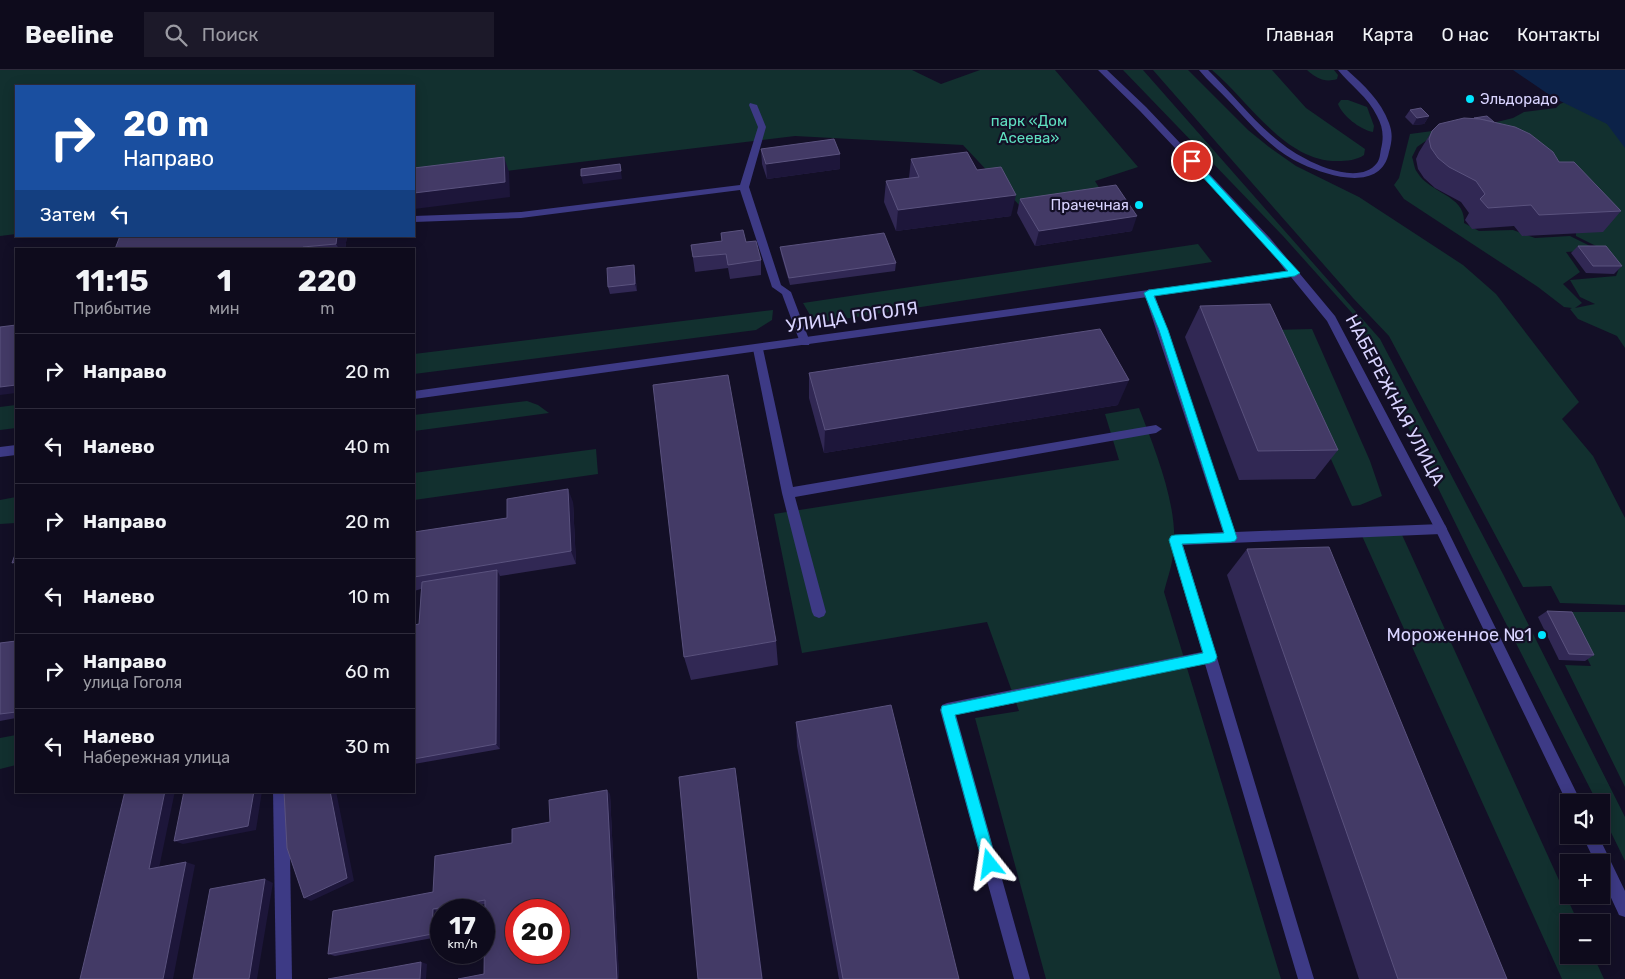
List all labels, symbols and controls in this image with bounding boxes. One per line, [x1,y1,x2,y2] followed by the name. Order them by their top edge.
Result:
[144,12,494,57] search box
[25,21,114,49] text: Beeline
[162,21,190,49] icon: search
[202,23,259,46] text: Поиск
[1266,24,1334,46] text: Главная
[1362,24,1414,46] text: Карта
[1442,24,1489,46] text: О нас
[1517,24,1600,46] text: Контакты
[1480,90,1558,108] place label: Эльдорадо
[1464,93,1476,105] marker: Эльдорадо
[123,103,209,145] text: 20 m
[40,105,105,170] icon: right
[991,112,1067,147] park label: парк «Дом Асеева»
[1171,140,1213,182] pin
[123,145,214,172] text: Направо
[1178,147,1206,175] icon: arrive
[1051,196,1129,214] place label: Прачечная
[1133,199,1145,211] marker: Прачечная
[106,200,134,228] icon: left
[40,203,96,226] text: Затем
[76,263,149,299] text: 11:15
[217,263,232,299] text: 1
[298,263,357,299] text: 220
[785,297,919,337] street label: УЛИЦА ГОГОЛЯ
[73,299,151,318] text: Прибытие
[209,299,240,318] text: мин
[320,299,334,318] text: m
[1341,311,1449,489] street label: НАБЕРЕЖНАЯ УЛИЦА
[40,357,68,385] icon: right
[83,360,167,383] text: Направо
[345,360,390,383] text: 20 m
[40,432,68,460] icon: left
[83,435,155,458] text: Налево
[345,435,390,458] text: 40 m
[40,507,68,535] icon: right
[83,510,167,533] text: Направо
[345,510,390,533] text: 20 m
[40,582,68,610] icon: left
[83,585,155,608] text: Налево
[348,585,390,608] text: 10 m
[1387,624,1532,646] place label: Мороженное №1
[1536,629,1548,641] marker: Мороженное №1
[83,650,167,673] text: Направо
[40,657,68,685] icon: right
[345,660,390,683] text: 60 m
[83,673,182,692] text: улица Гоголя
[83,725,155,748] text: Налево
[40,732,68,760] icon: left
[345,735,390,758] text: 30 m
[83,748,230,767] text: Набережная улица
[1560,794,1610,964] map controls
[1560,794,1610,844] button: sound
[963,837,1015,889] position arrow
[1560,854,1610,904] button: +
[505,899,570,964] speed limit sign: 20
[449,911,476,940] text: 17
[1560,914,1610,964] button: −
[448,937,477,951] text: km/h

